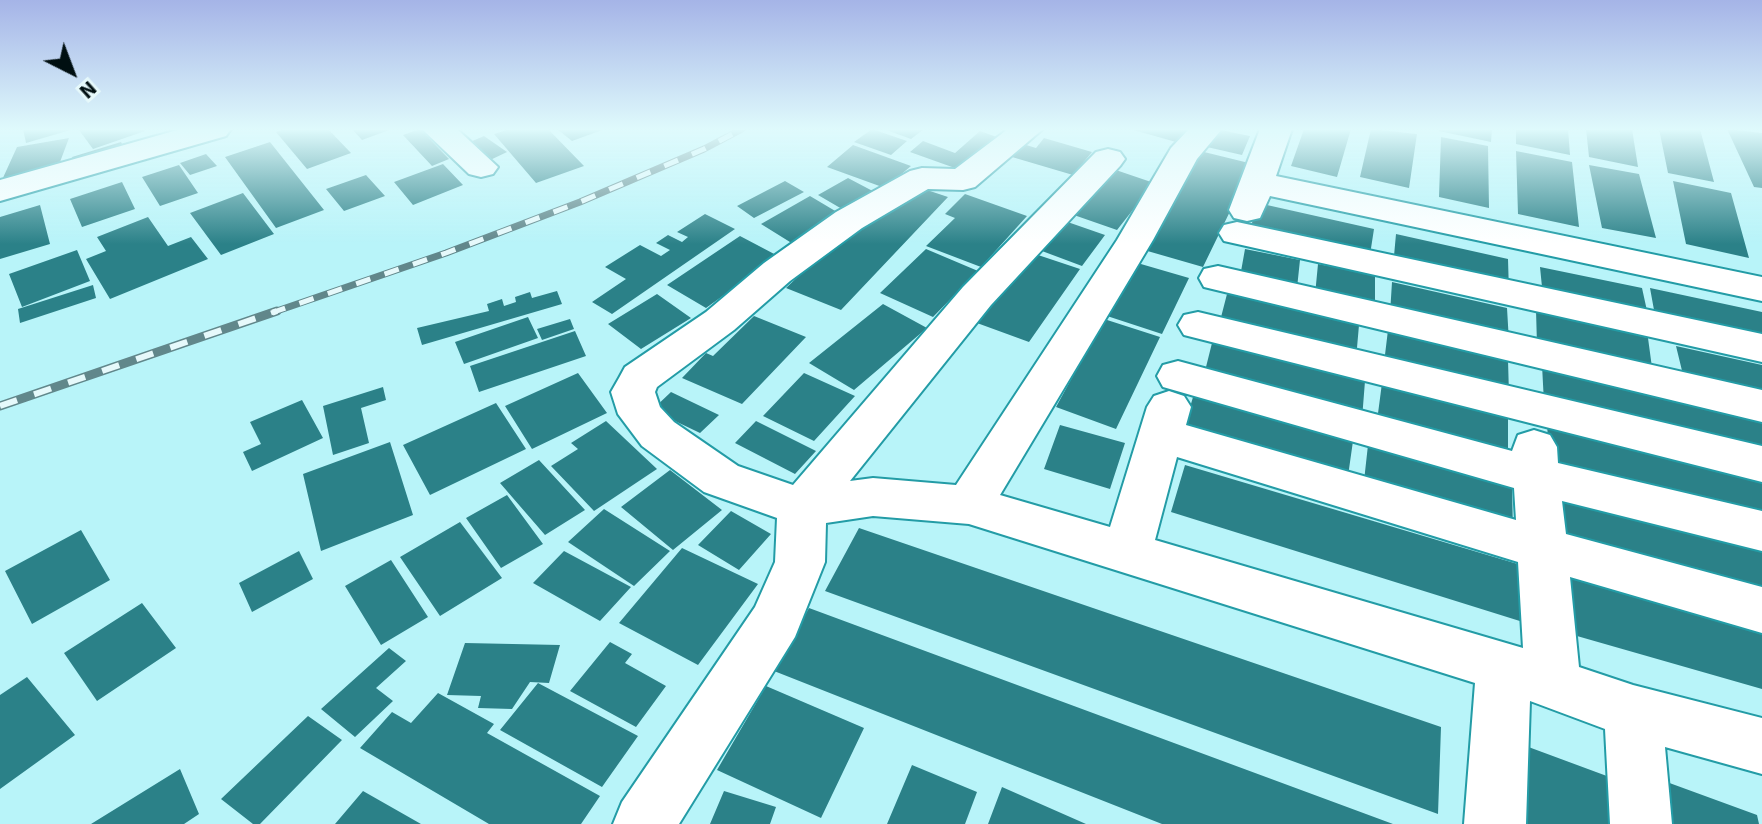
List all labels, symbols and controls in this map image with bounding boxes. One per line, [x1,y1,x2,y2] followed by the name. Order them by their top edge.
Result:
[32,32,112,112] north arrow
[72,73,104,107] text: N

